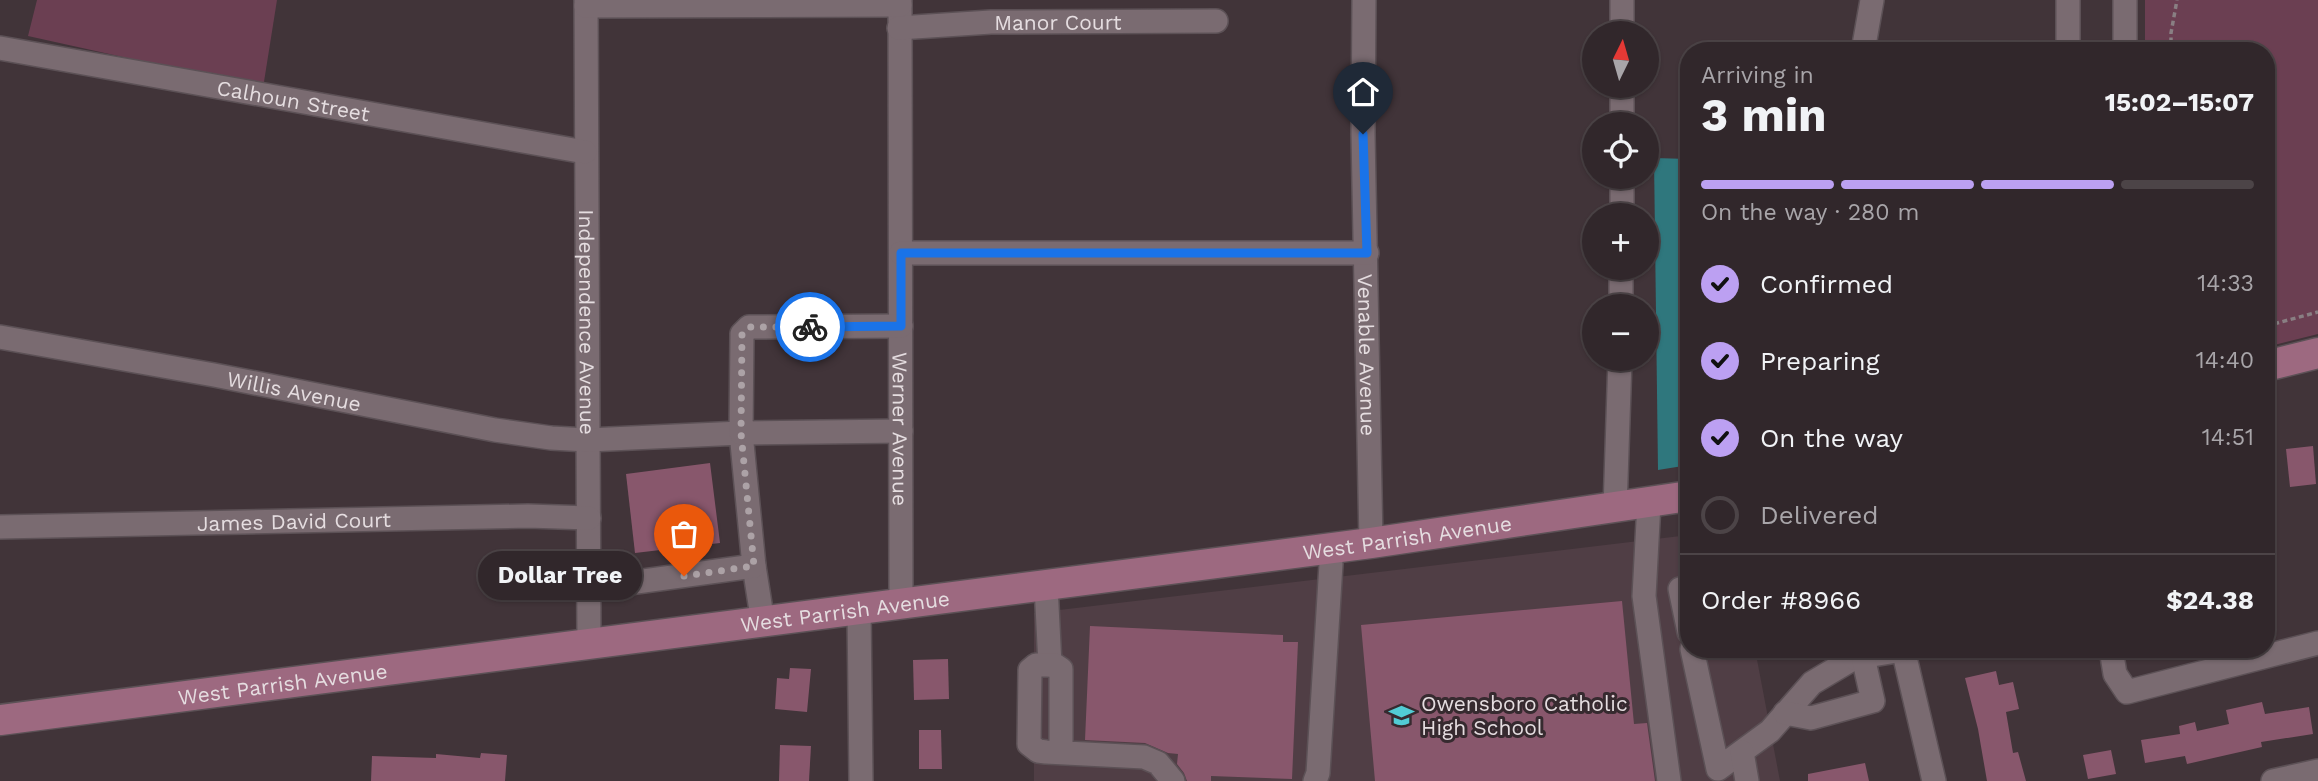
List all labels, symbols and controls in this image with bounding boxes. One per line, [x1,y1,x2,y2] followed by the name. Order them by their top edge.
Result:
[994,9,1122,34] street label: Manor Court
[1582,21,1659,98] north arrow
[1582,21,1659,371] map controls
[1333,62,1393,134] pin
[1701,62,1814,89] text: Arriving in
[1344,73,1382,111] icon: home
[215,74,372,126] street label: Calhoun Street
[2105,87,2254,117] text: 15:02–15:07
[1701,88,1827,142] text: 3 min
[1582,112,1659,189] button: locate
[1701,199,1919,226] text: On the way · 280 m
[1582,203,1659,280] button: +
[574,209,601,435] street label: Independence Avenue
[1701,265,1739,303] icon: check
[1760,269,1893,299] text: Confirmed
[2197,270,2254,297] text: 14:33
[1353,274,1381,436] street label: Venable Avenue
[775,292,845,362] courier
[1582,294,1659,371] button: −
[791,308,829,346] icon: bike
[1701,342,1739,380] icon: check
[1760,346,1880,376] text: Preparing
[2196,347,2254,374] text: 14:40
[888,352,913,506] street label: Werner Avenue
[225,365,363,416] street label: Willis Avenue
[1701,419,1739,457] icon: check
[1760,423,1903,453] text: On the way
[2202,424,2254,451] text: 14:51
[1760,500,1879,530] text: Delivered
[654,504,714,576] pin
[197,506,391,535] street label: James David Court
[1301,510,1513,564] street label: West Parrish Avenue
[665,515,703,553] icon: bag
[477,552,642,600] callout: Dollar Tree
[498,562,622,589] text: Dollar Tree
[739,585,951,637] street label: West Parrish Avenue
[1701,585,1861,615] text: Order #8966
[2166,585,2254,615] text: $24.38
[177,658,389,709] street label: West Parrish Avenue
[1421,691,1628,740] place label: Owensboro Catholic High School
[1387,701,1415,729] school or university icon: Owensboro Catholic High School

